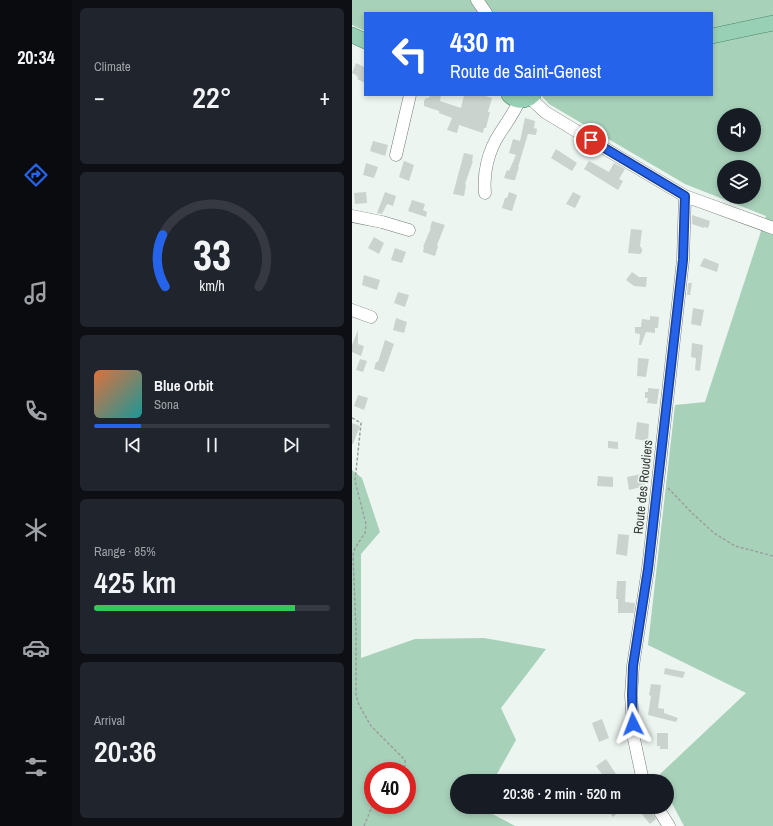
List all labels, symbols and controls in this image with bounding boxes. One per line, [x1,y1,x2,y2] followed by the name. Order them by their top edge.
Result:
[450,23,515,61] text: 430 m
[384,28,436,80] icon: left
[17,45,55,70] text: 20:34
[94,58,131,75] text: Climate
[450,59,601,84] text: Route de Saint-Genest
[192,77,232,117] text: 22°
[94,82,105,112] text: −
[319,82,330,112] text: +
[717,108,761,204] map controls
[717,108,761,152] button: sound
[574,123,608,157] pin
[580,129,602,151] icon: arrive
[717,160,761,204] button: layers
[22,161,50,189] icon: directions
[193,227,231,283] text: 33
[199,276,225,295] text: km/h
[22,279,50,307] icon: music
[154,375,213,396] text: Blue Orbit
[154,396,179,413] text: Sona
[22,397,50,425] icon: phone
[122,434,144,456] icon: previous
[201,434,223,456] icon: pause
[280,434,302,456] icon: next
[630,439,656,535] street label: Route des Roudiers
[22,516,50,544] icon: climate
[94,543,156,560] text: Range · 85%
[94,562,176,602] text: 425 km
[22,634,50,662] icon: car
[612,703,654,745] position arrow
[94,712,125,729] text: Arrival
[94,731,156,771] text: 20:36
[22,753,50,781] icon: filters
[364,762,416,814] speed limit sign: 40
[503,783,621,804] text: 20:36 · 2 min · 520 m

